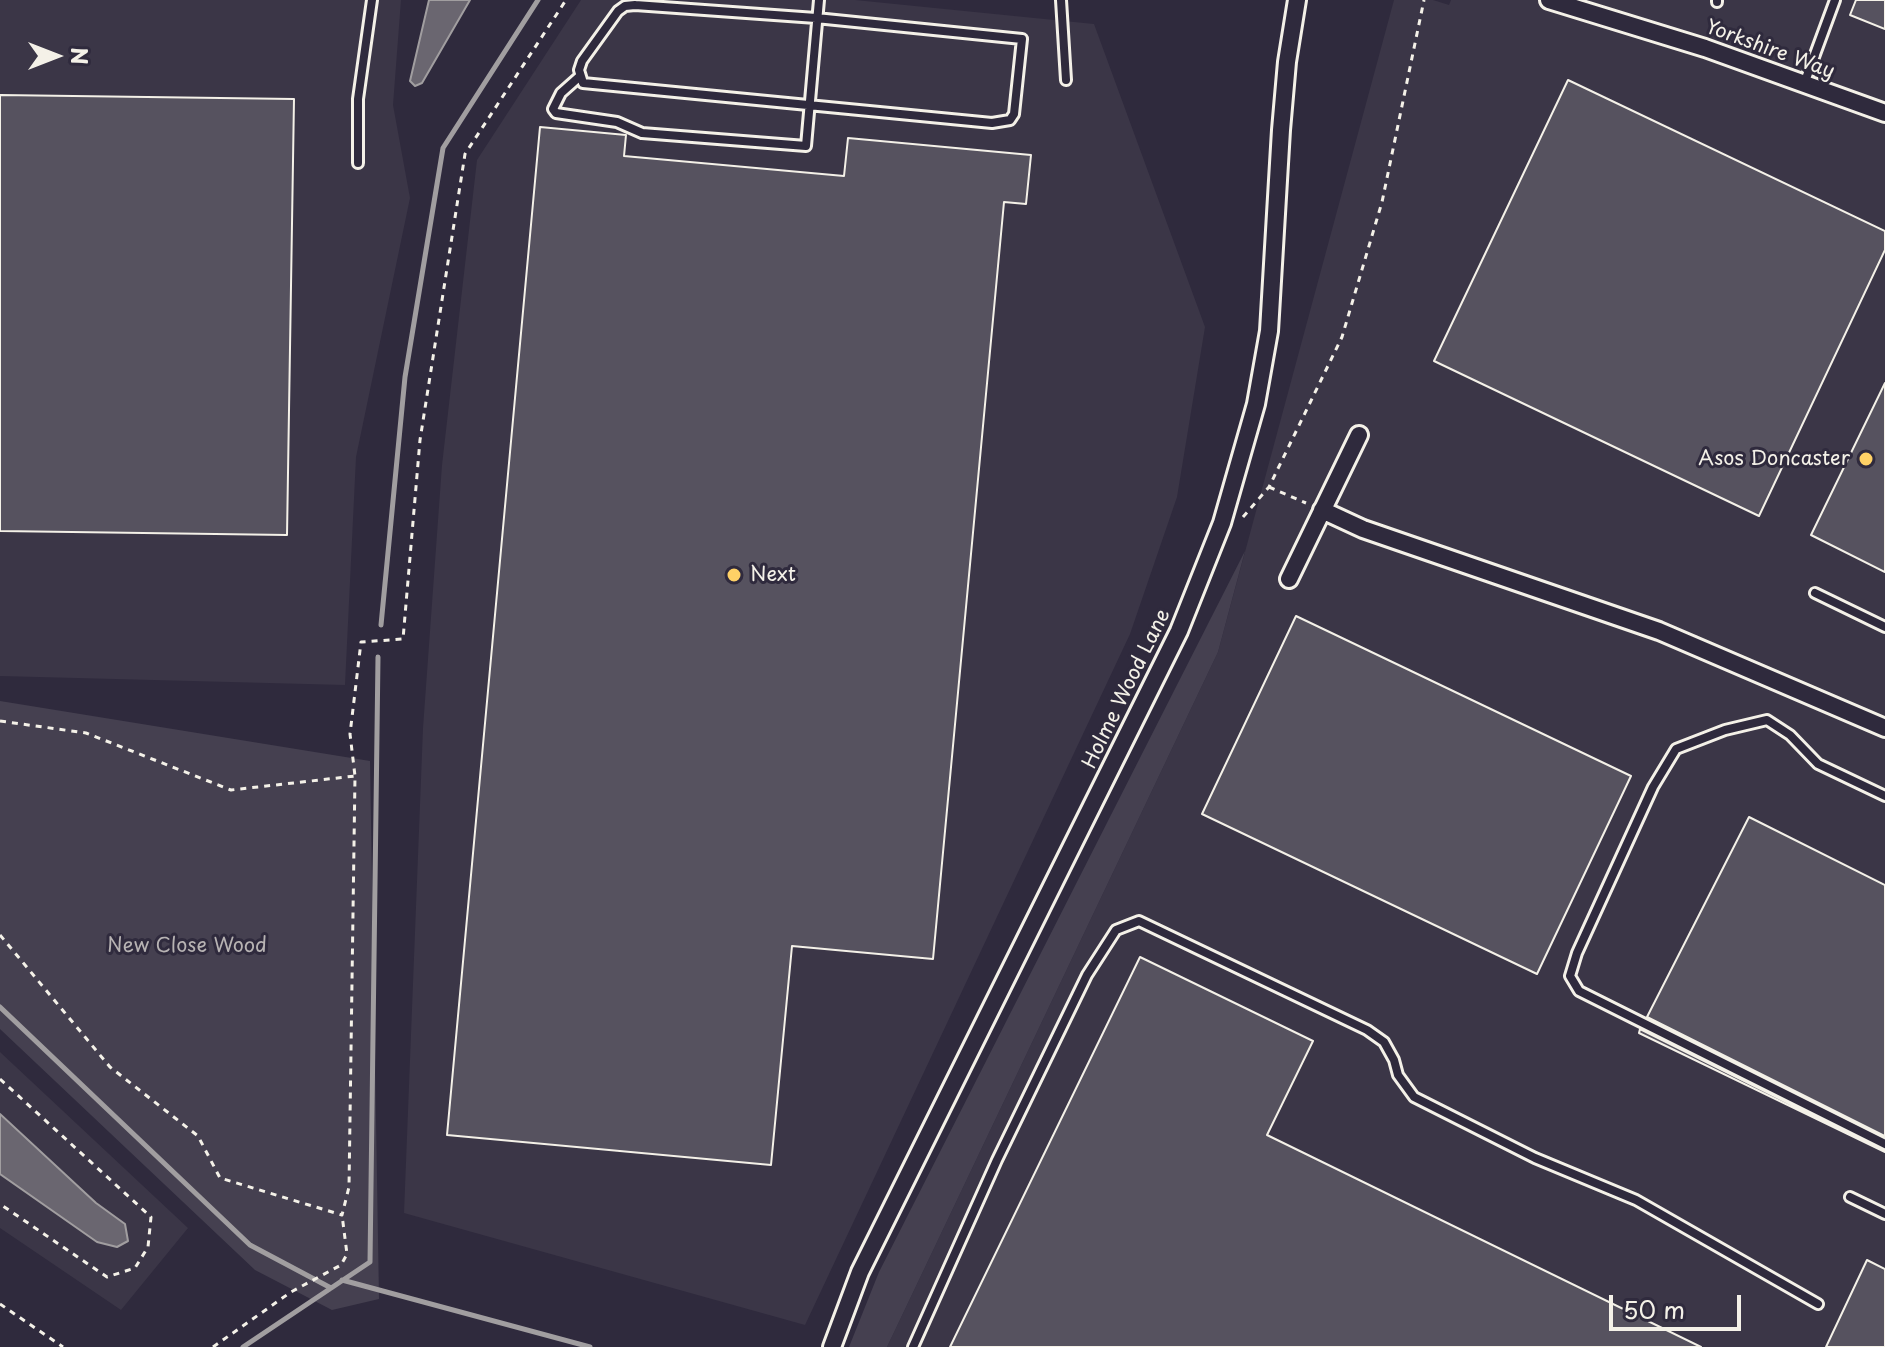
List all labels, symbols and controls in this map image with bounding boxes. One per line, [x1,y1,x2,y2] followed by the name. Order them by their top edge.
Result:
[16,16,96,96] north arrow
[1702,16,1838,84] street label: Yorkshire Way
[64,47,97,65] text: N
[1698,447,1850,471] place label: Asos Doncaster
[1857,450,1875,468] marker: Asos Doncaster
[750,563,796,587] place label: Next
[725,566,743,584] marker: Next
[1078,605,1176,773] street label: Holme Wood Lane
[107,934,267,958] park label: New Close Wood
[1613,1279,1745,1329] scale bar
[1623,1291,1685,1327] text: 50 m

